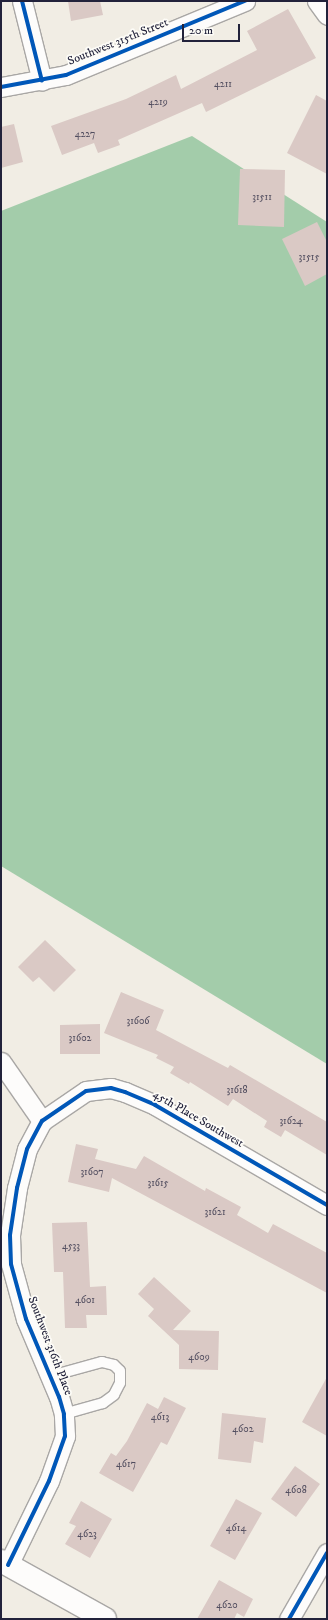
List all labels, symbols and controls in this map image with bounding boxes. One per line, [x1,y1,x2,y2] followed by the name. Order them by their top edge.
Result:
[66,15,170,69] street label: Southwest 315th Street
[184,16,242,42] scale bar
[189,23,213,38] text: 20 m
[214,79,232,91] house number: 4211
[148,97,168,109] house number: 4219
[75,129,95,141] house number: 4227
[252,192,272,204] house number: 31511
[299,252,319,264] house number: 31515
[126,1016,150,1028] house number: 31606
[69,1033,91,1045] house number: 31602
[226,1085,248,1097] house number: 31618
[150,1087,246,1151] street label: 45th Place Southwest
[279,1116,303,1128] house number: 31624
[80,1167,104,1179] house number: 31607
[147,1178,169,1190] house number: 31615
[204,1207,226,1219] house number: 31621
[62,1241,80,1253] house number: 4533
[25,1295,75,1397] street label: Southwest 316th Place
[75,1295,95,1307] house number: 4601
[188,1352,210,1364] house number: 4609
[151,1412,169,1424] house number: 4613
[232,1424,254,1436] house number: 4602
[116,1459,136,1471] house number: 4617
[285,1485,307,1497] house number: 4608
[226,1523,246,1535] house number: 4614
[77,1529,97,1541] house number: 4623
[216,1600,238,1612] house number: 4620

